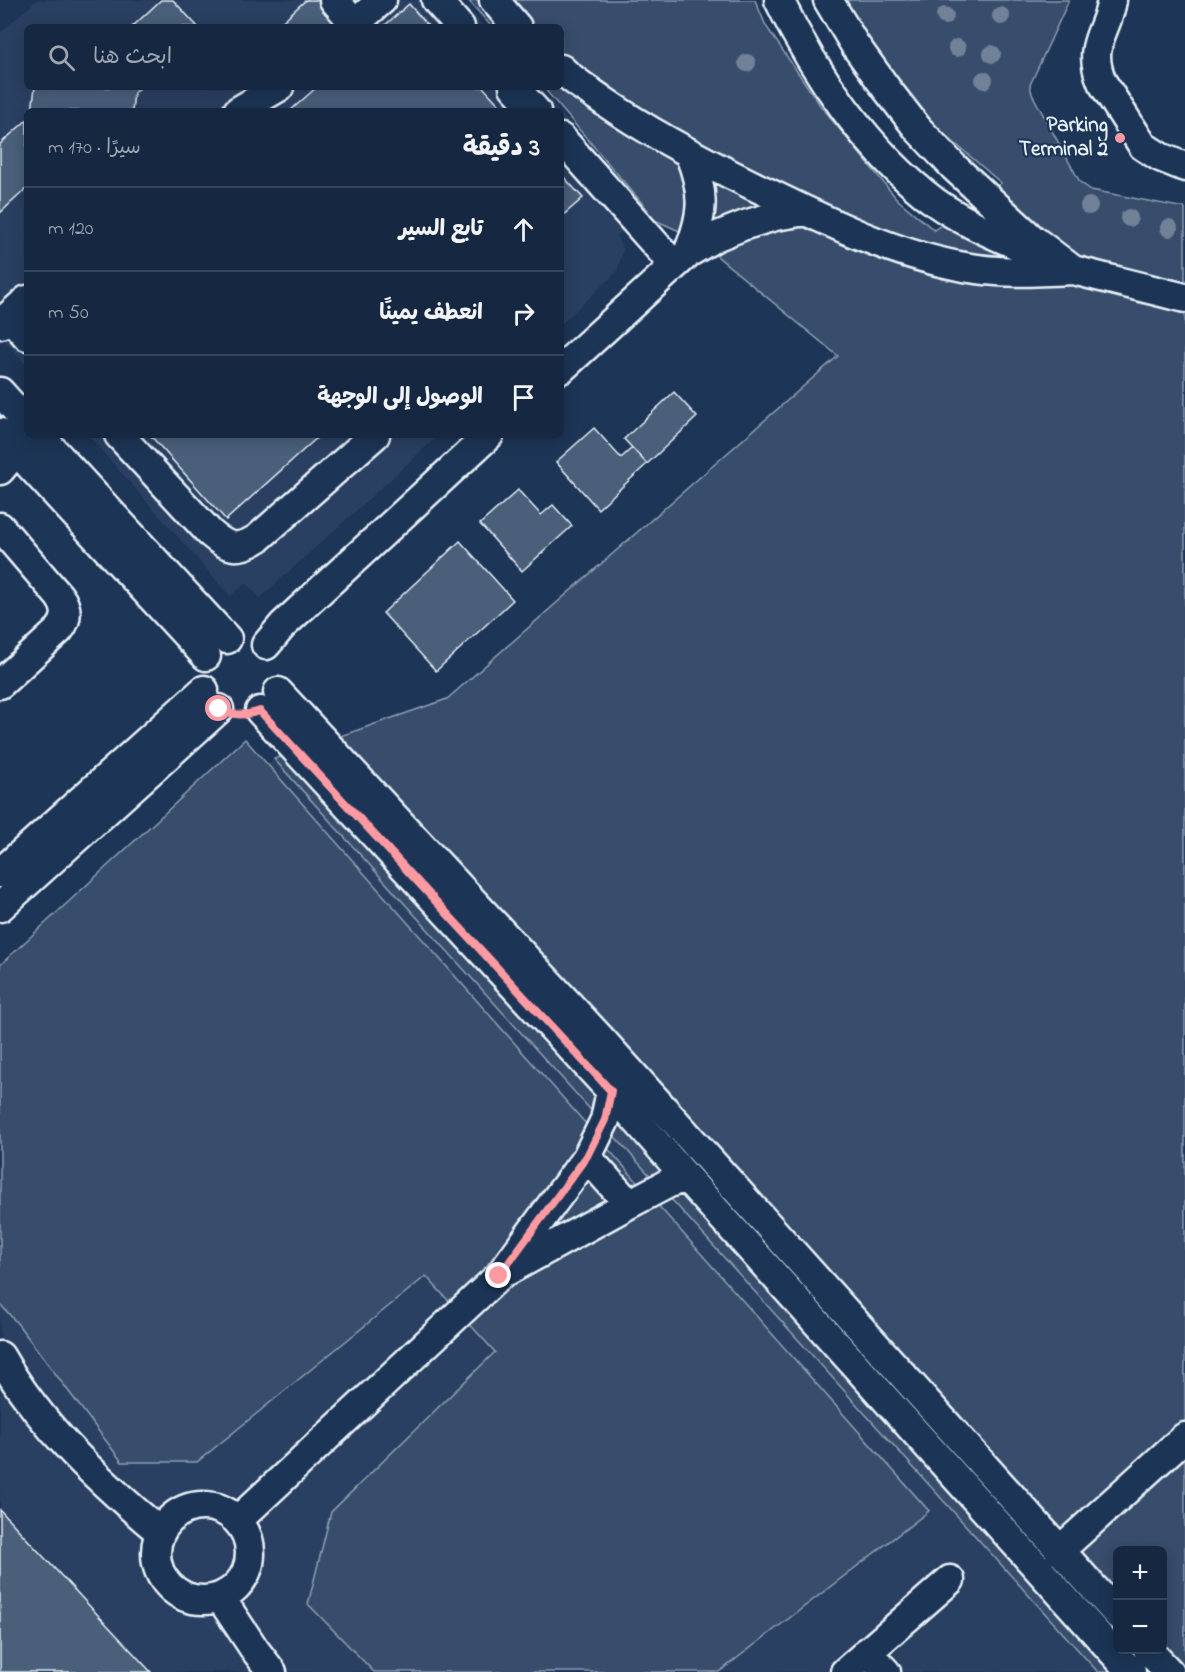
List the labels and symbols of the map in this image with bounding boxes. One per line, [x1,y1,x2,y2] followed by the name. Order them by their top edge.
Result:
[1019,111,1109,165] place label: Parking Terminal 2
[1113,131,1127,145] marker: Parking Terminal 2
[205,695,231,721] route start
[485,1262,511,1288] route end

